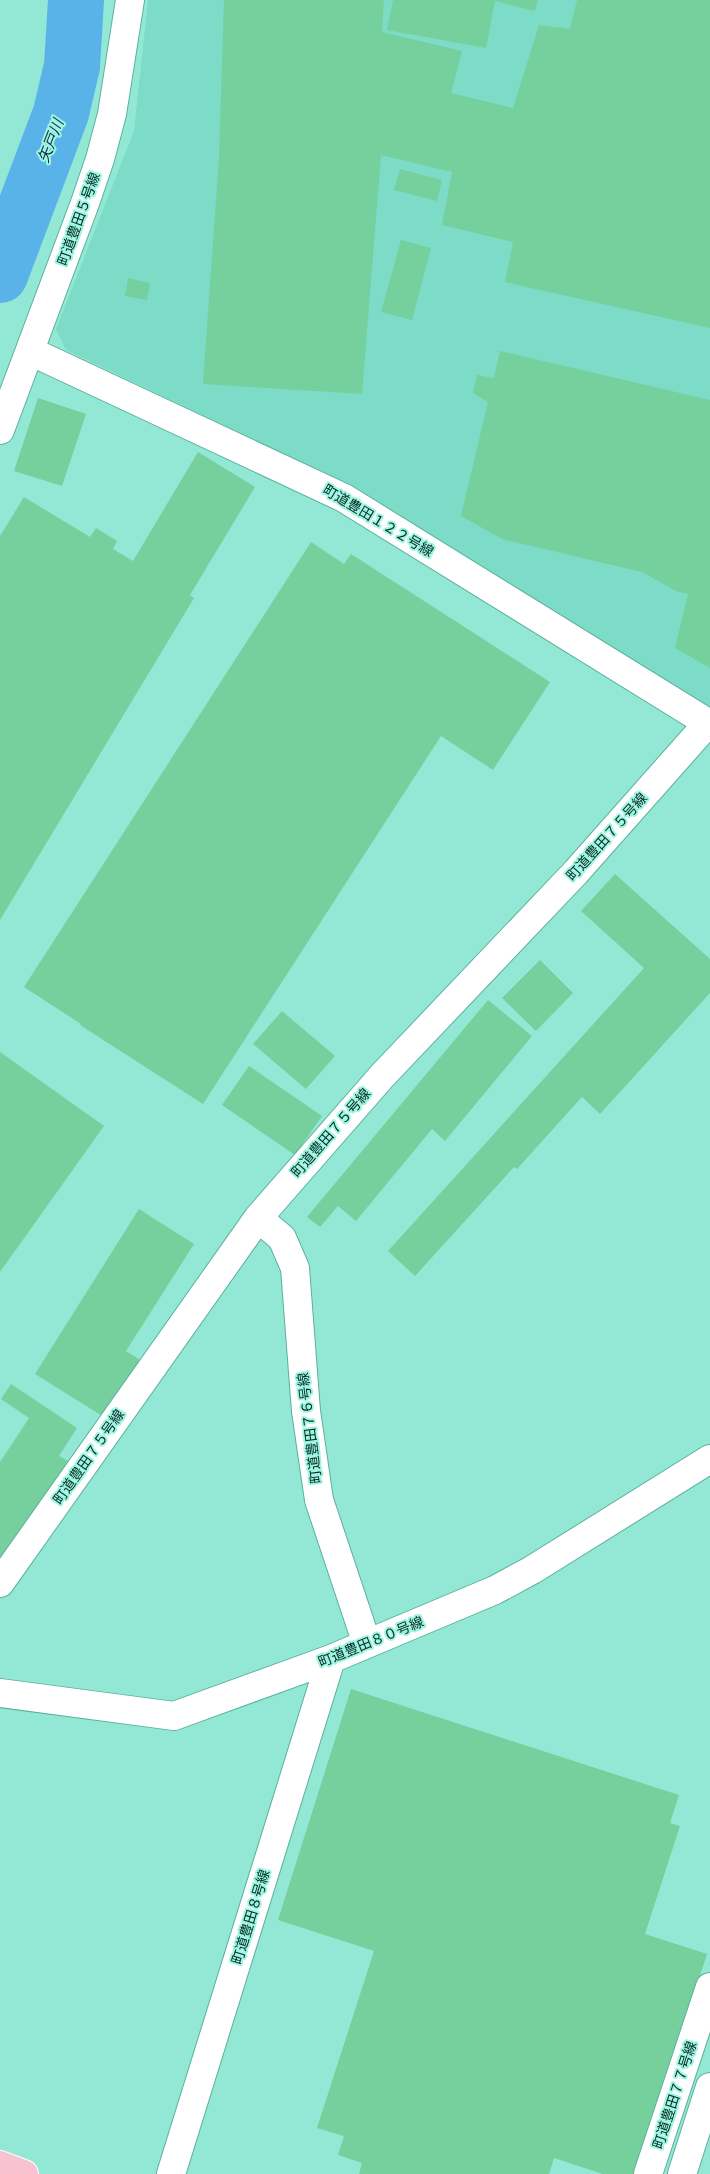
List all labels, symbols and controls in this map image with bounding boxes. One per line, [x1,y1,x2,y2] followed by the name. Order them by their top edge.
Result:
[35,115,68,165] water label: 矢戸川
[54,170,104,268] street label: 町道豊田５号線
[320,481,436,561] street label: 町道豊田１２２号線
[563,790,651,884] street label: 町道豊田７５号線
[288,1085,374,1181] street label: 町道豊田７５号線
[295,1371,325,1485] street label: 町道豊田７６号線
[50,1406,128,1508] street label: 町道豊田７５号線
[316,1613,426,1671] street label: 町道豊田８０号線
[229,1868,273,1966] street label: 町道豊田８号線
[650,2039,700,2151] street label: 町道豊田７７号線

